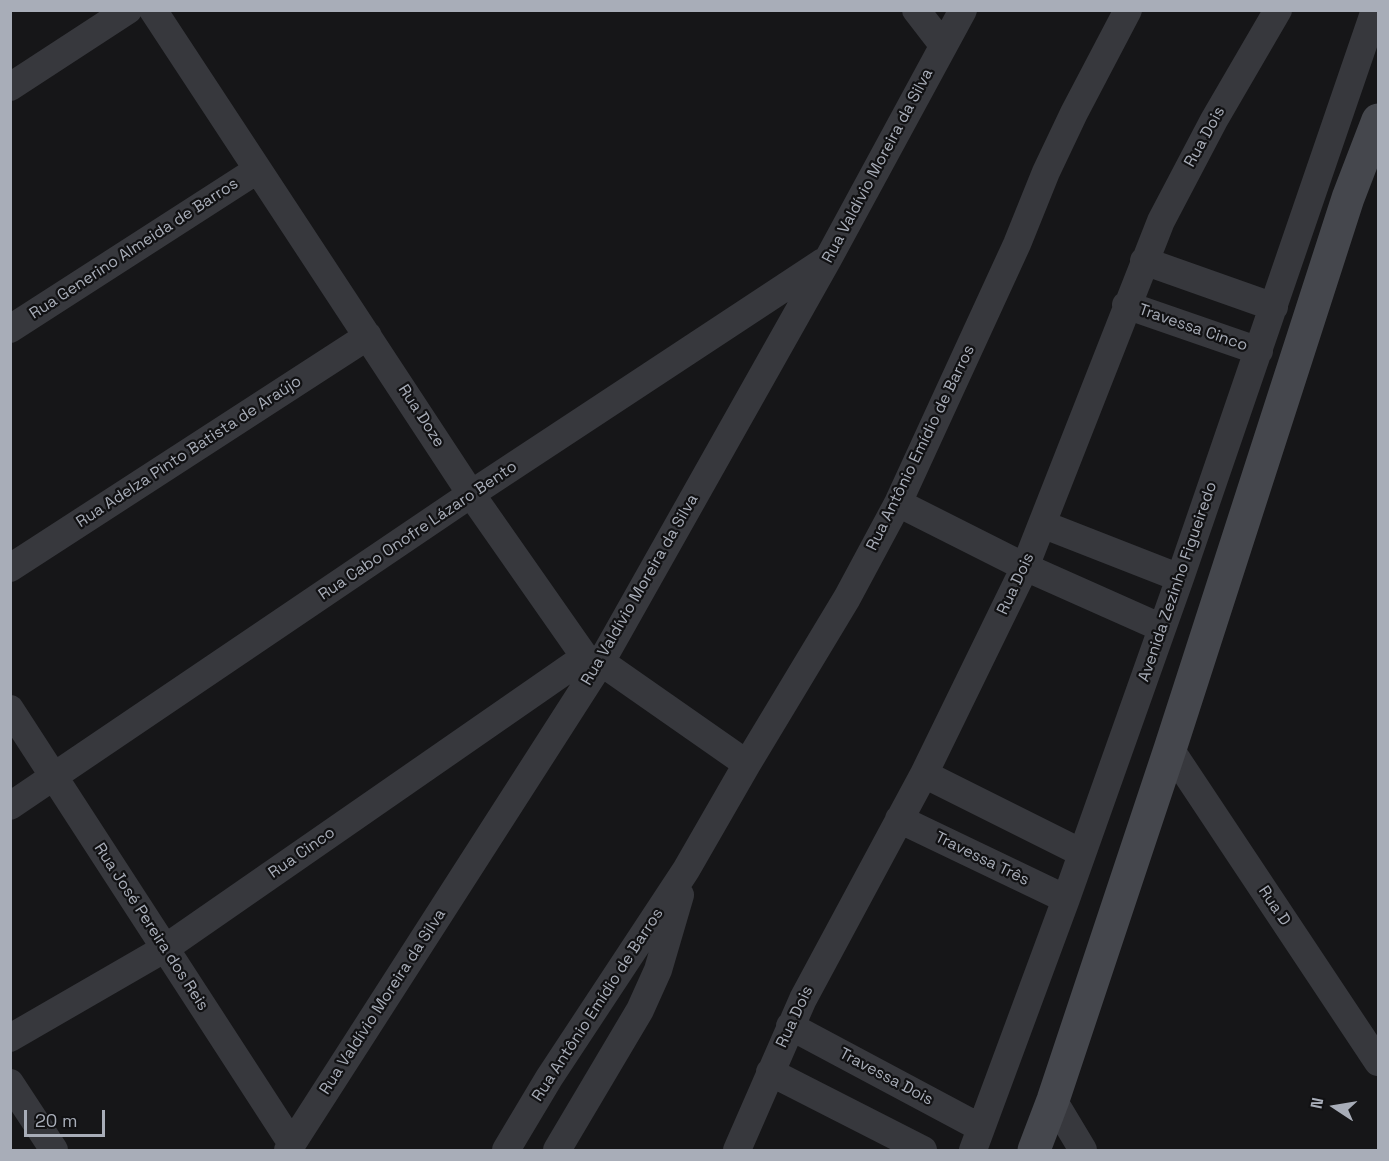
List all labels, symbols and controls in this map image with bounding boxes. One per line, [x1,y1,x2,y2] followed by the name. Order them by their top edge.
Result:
[819,66,937,266] street label: Rua Valdívio Moreira da Silva
[1181,103,1229,171] street label: Rua Dois
[26,174,242,324] street label: Rua Generino Almeida de Barros
[1136,300,1250,356] street label: Travessa Cinco
[863,342,979,554] street label: Rua Antônio Emídio de Barros
[73,372,305,532] street label: Rua Adelza Pinto Batista de Araújo
[394,381,448,451] street label: Rua Doze
[315,457,521,605] street label: Rua Cabo Onofre Lázaro Bento
[1135,479,1221,685] street label: Avenida Zezinho Figueiredo
[577,491,703,689] street label: Rua Valdívio Moreira da Silva
[993,550,1039,618] street label: Rua Dois
[265,823,339,883] street label: Rua Cinco
[932,828,1032,890] street label: Travessa Três
[90,840,212,1014] street label: Rua José Pereira dos Reis
[1254,882,1294,930] street label: Rua D
[528,905,668,1105] street label: Rua Antônio Emídio de Barros
[316,906,450,1098] street label: Rua Valdívio Moreira da Silva
[772,983,818,1051] street label: Rua Dois
[836,1044,936,1110] street label: Travessa Dois
[1305,1077,1365,1137] north arrow
[1306,1096,1328,1111] text: N
[27,1098,108,1136] scale bar
[35,1109,78,1132] text: 20 m

